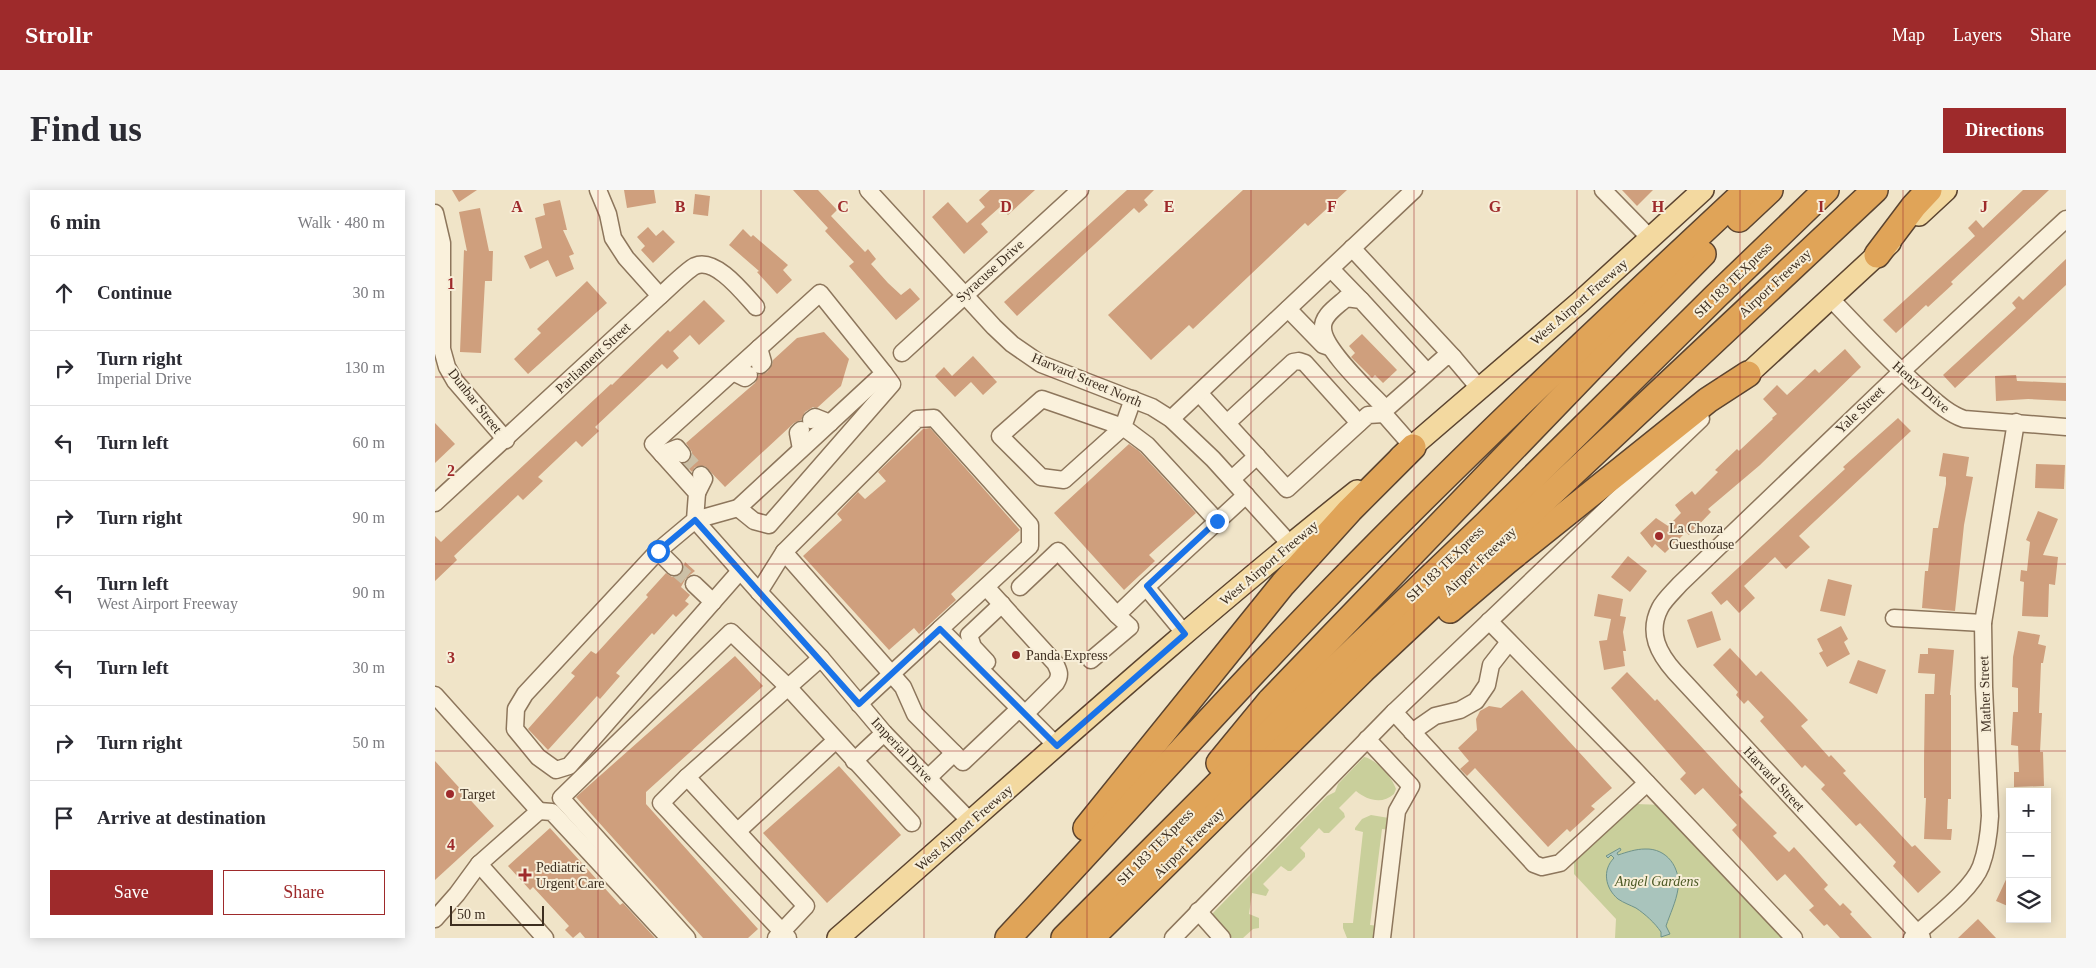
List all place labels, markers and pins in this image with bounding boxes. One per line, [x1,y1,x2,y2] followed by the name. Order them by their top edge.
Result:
[1669,521,1734,552] place label: La Choza Guesthouse
[1653,530,1665,542] marker: La Choza Guesthouse
[1026,648,1108,663] place label: Panda Express
[1010,649,1022,661] marker: Panda Express
[460,787,495,802] place label: Target
[444,788,456,800] marker: Target
[536,860,605,891] place label: Pediatric Urgent Care
[518,868,532,882] marker: Pediatric Urgent Care

